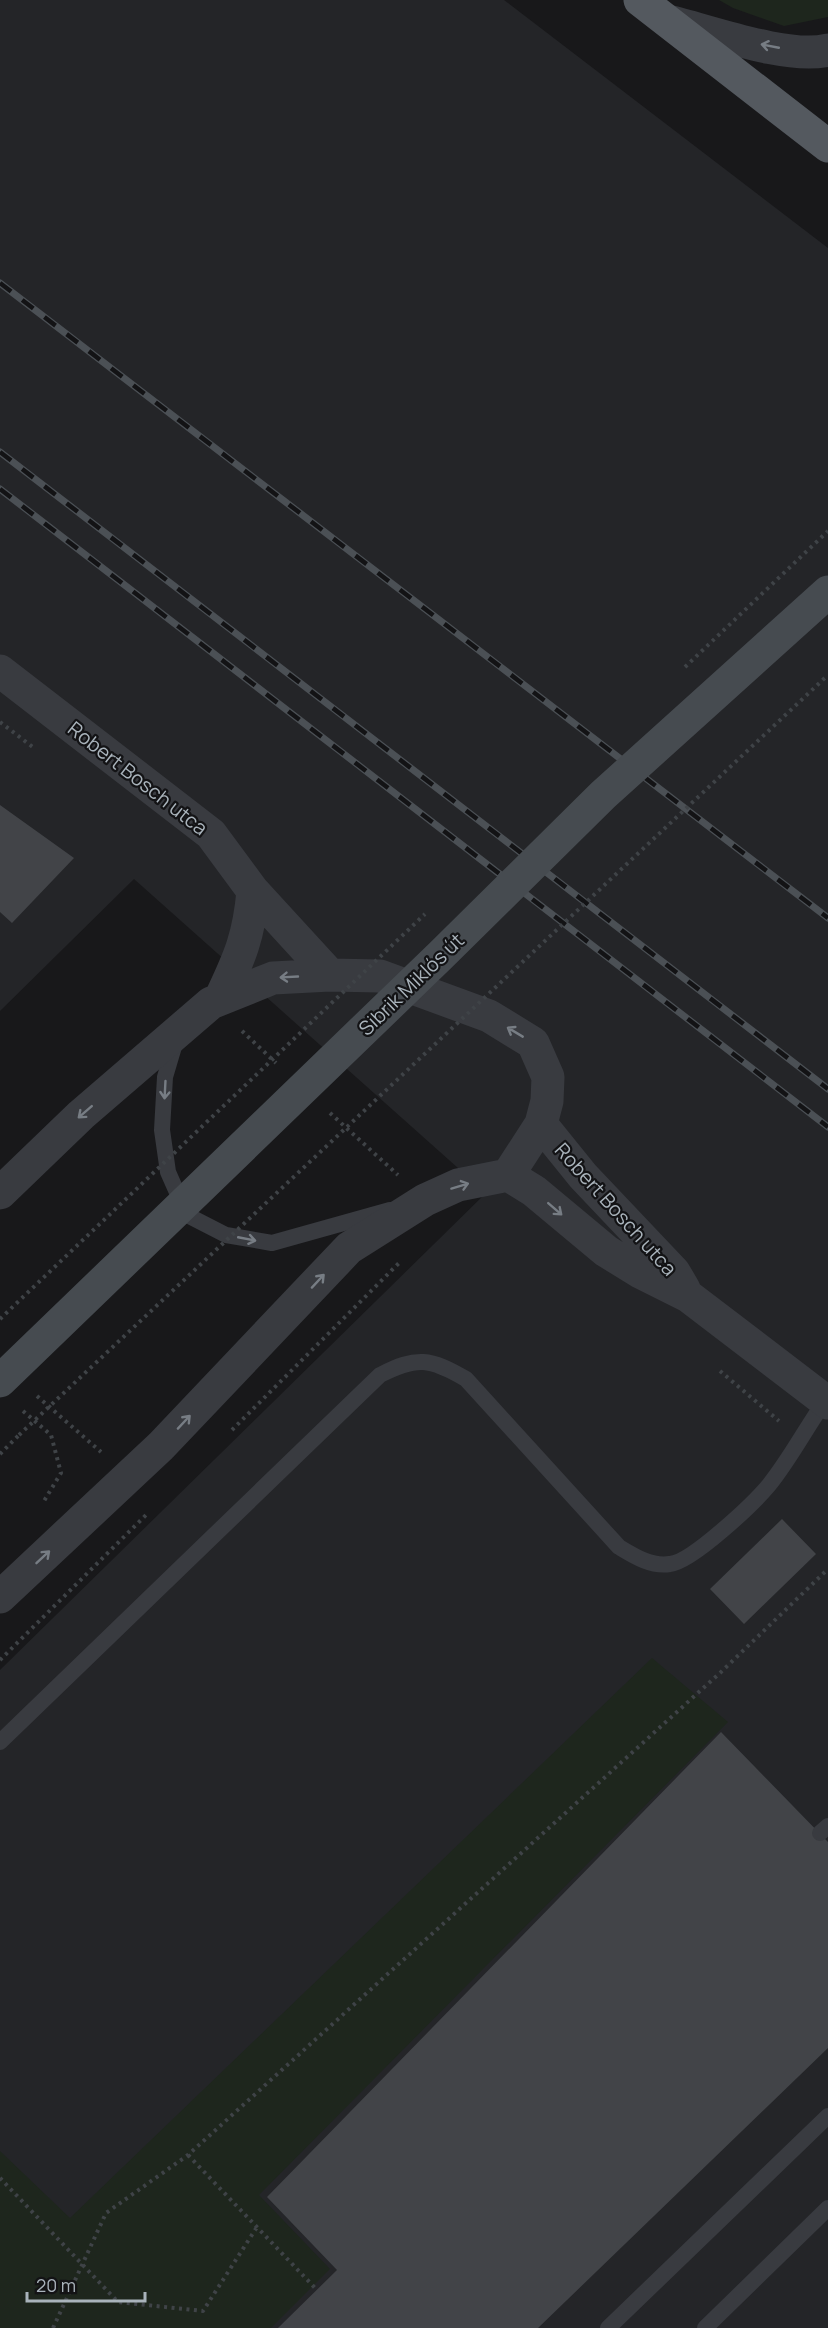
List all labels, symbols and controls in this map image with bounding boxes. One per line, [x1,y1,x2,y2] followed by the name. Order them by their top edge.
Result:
[761,40,780,52] one-way arrow
[63,715,213,841] street label: Robert Bosch utca
[352,927,470,1041] street label: Sibrik Miklós út
[280,972,300,983] one-way arrow
[507,1025,524,1037] one-way arrow
[159,1079,170,1099] one-way arrow
[78,1105,93,1119] one-way arrow
[549,1137,683,1281] street label: Robert Bosch utca
[450,1180,469,1191] one-way arrow
[547,1202,562,1216] one-way arrow
[237,1234,257,1245] one-way arrow
[311,1273,325,1288] one-way arrow
[177,1415,191,1430] one-way arrow
[35,1550,50,1564] one-way arrow
[27,2265,146,2303] scale bar
[36,2273,76,2297] text: 20 m

